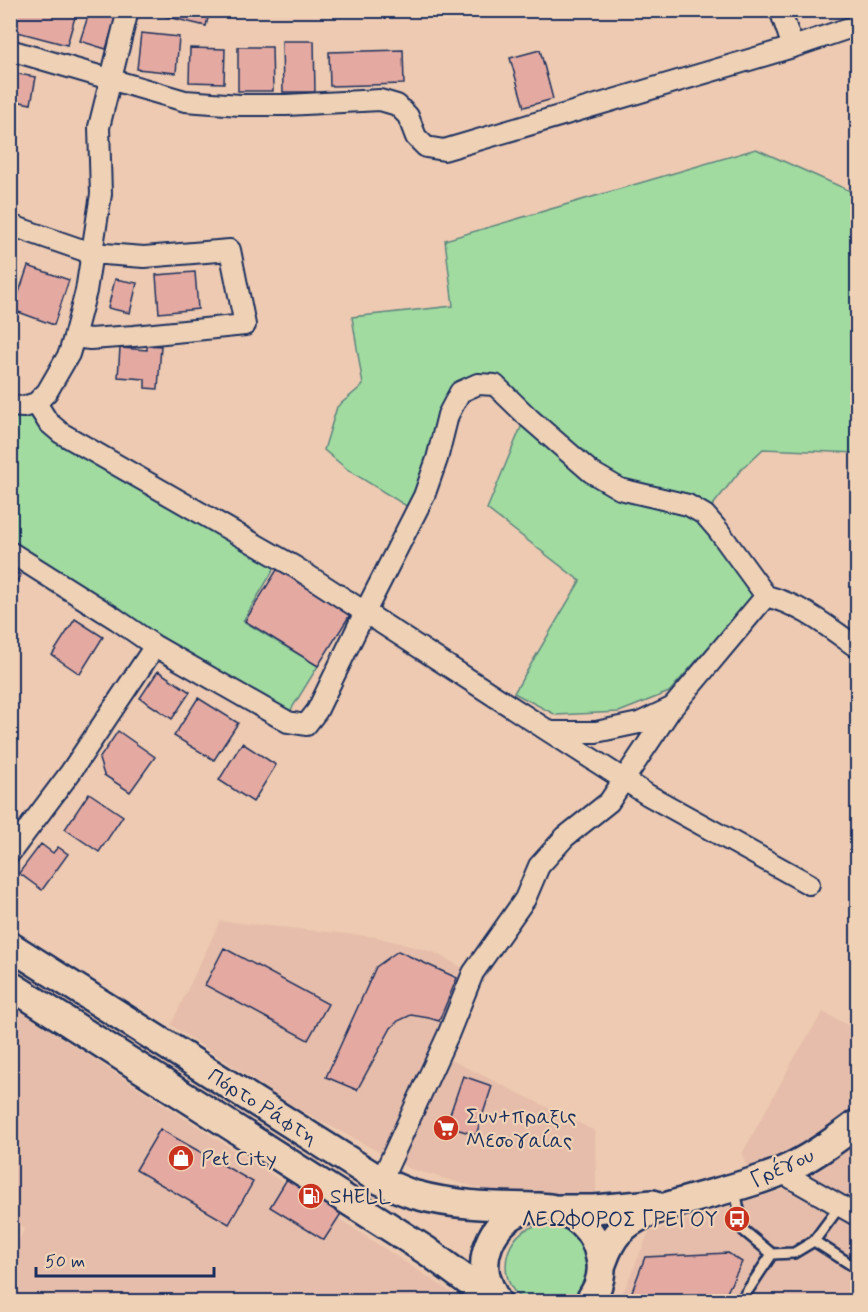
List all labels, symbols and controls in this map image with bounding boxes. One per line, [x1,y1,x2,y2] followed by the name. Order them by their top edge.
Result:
[202,1062,323,1152] street label: Πόρτο Ράφτη
[466,1103,576,1155] place label: Συν+πραξις Μεσογαίας
[431,1113,461,1143] supermarket icon: Συν+πραξις Μεσογαίας
[746,1141,819,1194] street label: Γρέγου
[166,1143,196,1173] shop icon: Pet City
[201,1145,277,1173] place label: Pet City
[296,1181,326,1211] fuel station icon: SHELL
[330,1183,391,1211] place label: SHELL
[722,1204,752,1234] bus stop icon: ΛΕΩΦΟΡΟΣ ΓΡΕΓΟΥ
[522,1206,718,1234] place label: ΛΕΩΦΟΡΟΣ ΓΡΕΓΟΥ
[36,1240,214,1278] scale bar
[45,1250,85,1274] text: 50 m

